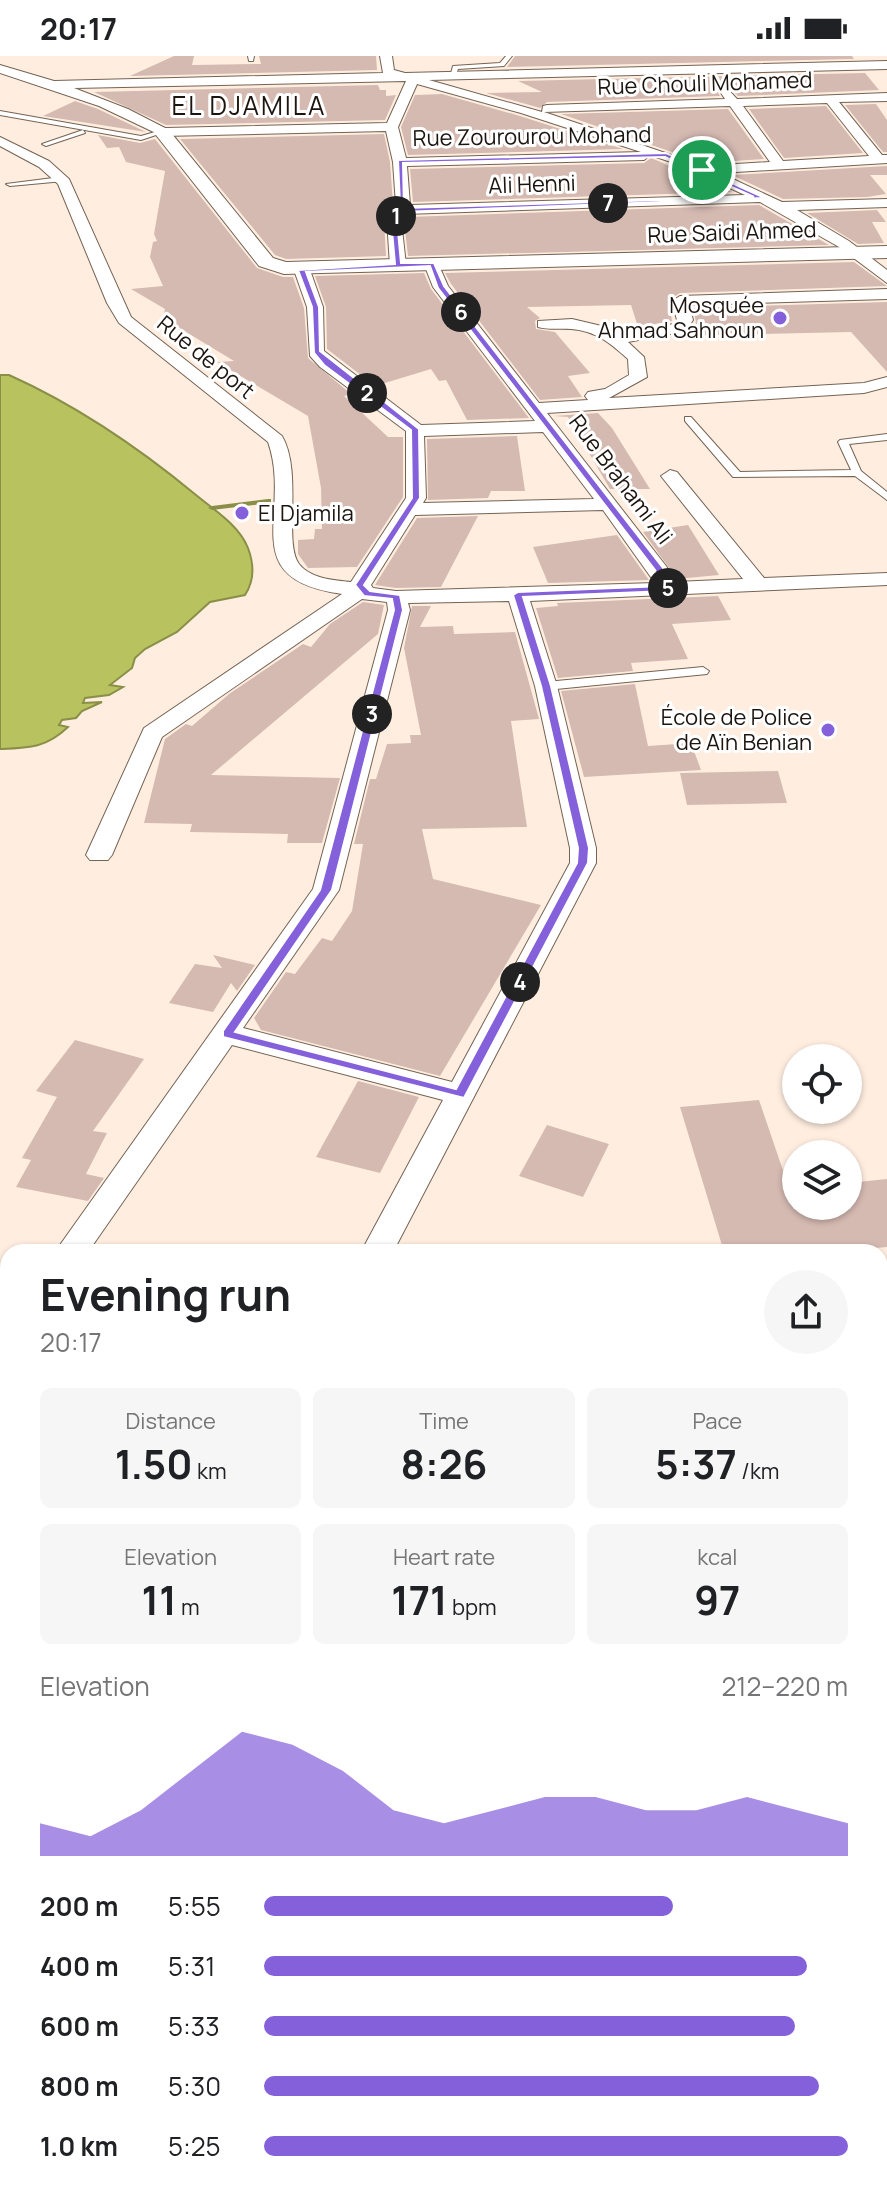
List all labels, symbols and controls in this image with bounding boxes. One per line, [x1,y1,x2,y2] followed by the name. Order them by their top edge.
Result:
[40,8,117,49] text: 20:17
[597,64,813,102] street label: Rue Chouli Mohamed
[171,87,327,123] district label: EL DJAMILA
[412,119,652,153] street label: Rue Zourourou Mohand
[668,136,736,204] pin
[680,148,724,192] icon: arrive
[488,167,576,201] street label: Ali Henni
[588,183,628,223] pin: 7
[602,188,614,218] text: 7
[376,196,416,236] pin: 1
[391,201,401,231] text: 1
[647,214,817,250] street label: Rue Saidi Ahmed
[598,290,764,345] place label: Mosquée Ahmad Sahnoun
[441,292,481,332] pin: 6
[454,297,468,327] text: 6
[151,308,261,406] street label: Rue de port
[771,309,789,327] marker: Mosquée Ahmad Sahnoun
[347,373,387,413] pin: 2
[360,378,374,408] text: 2
[562,408,680,550] street label: Rue Brahami Ali
[258,498,354,528] place label: El Djamila
[233,504,251,522] marker: El Djamila
[648,568,688,608] pin: 5
[662,573,674,603] text: 5
[352,694,392,734] pin: 3
[366,699,378,729] text: 3
[661,702,812,757] place label: École de Police de Aïn Benian
[819,721,837,739] marker: École de Police de Aïn Benian
[500,962,540,1002] pin: 4
[513,967,527,997] text: 4
[782,1044,862,1220] map controls
[782,1044,862,1124] button: locate
[782,1140,862,1220] button: layers
[40,1264,291,1324] text: Evening run
[764,1270,848,1354] button: share
[40,1324,102,1360] text: 20:17
[126,1406,216,1436] text: Distance
[419,1406,469,1436] text: Time
[692,1406,742,1436] text: Pace
[115,1436,193,1491] text: 1.50
[401,1436,487,1491] text: 8:26
[655,1436,737,1491] text: 5:37
[193,1456,227,1486] text: km
[737,1456,779,1486] text: /km
[124,1542,217,1572] text: Elevation
[393,1542,495,1572] text: Heart rate
[697,1542,737,1572] text: kcal
[142,1572,177,1627] text: 11
[391,1572,448,1627] text: 171
[694,1572,740,1627] text: 97
[177,1592,200,1622] text: m
[448,1592,497,1622] text: bpm
[40,1668,150,1704] text: Elevation
[721,1668,848,1704] text: 212–220 m
[40,1888,118,1924] text: 200 m
[168,1888,221,1924] text: 5:55
[40,1948,119,1984] text: 400 m
[168,1948,215,1984] text: 5:31
[40,2008,119,2044] text: 600 m
[168,2008,220,2044] text: 5:33
[40,2068,119,2104] text: 800 m
[168,2068,221,2104] text: 5:30
[40,2128,118,2164] text: 1.0 km
[168,2128,221,2164] text: 5:25

